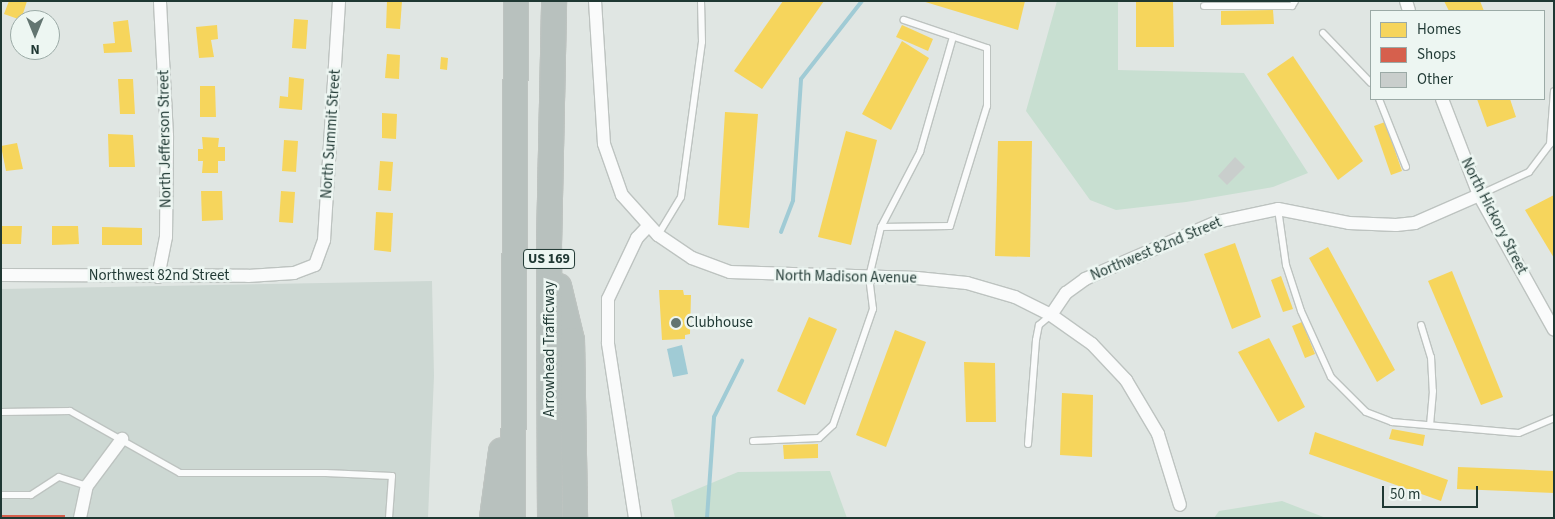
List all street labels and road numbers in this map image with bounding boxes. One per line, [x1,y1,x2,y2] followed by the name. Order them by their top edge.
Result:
[317,69,345,199] street label: North Summit Street
[155,70,175,208] street label: North Jefferson Street
[1457,155,1531,277] street label: North Hickory Street
[1088,213,1224,285] street label: Northwest 82nd Street
[523,248,575,270] road number: US 169
[89,267,229,285] street label: Northwest 82nd Street
[775,267,917,287] street label: North Madison Avenue
[541,281,559,417] street label: Arrowhead Trafficway

